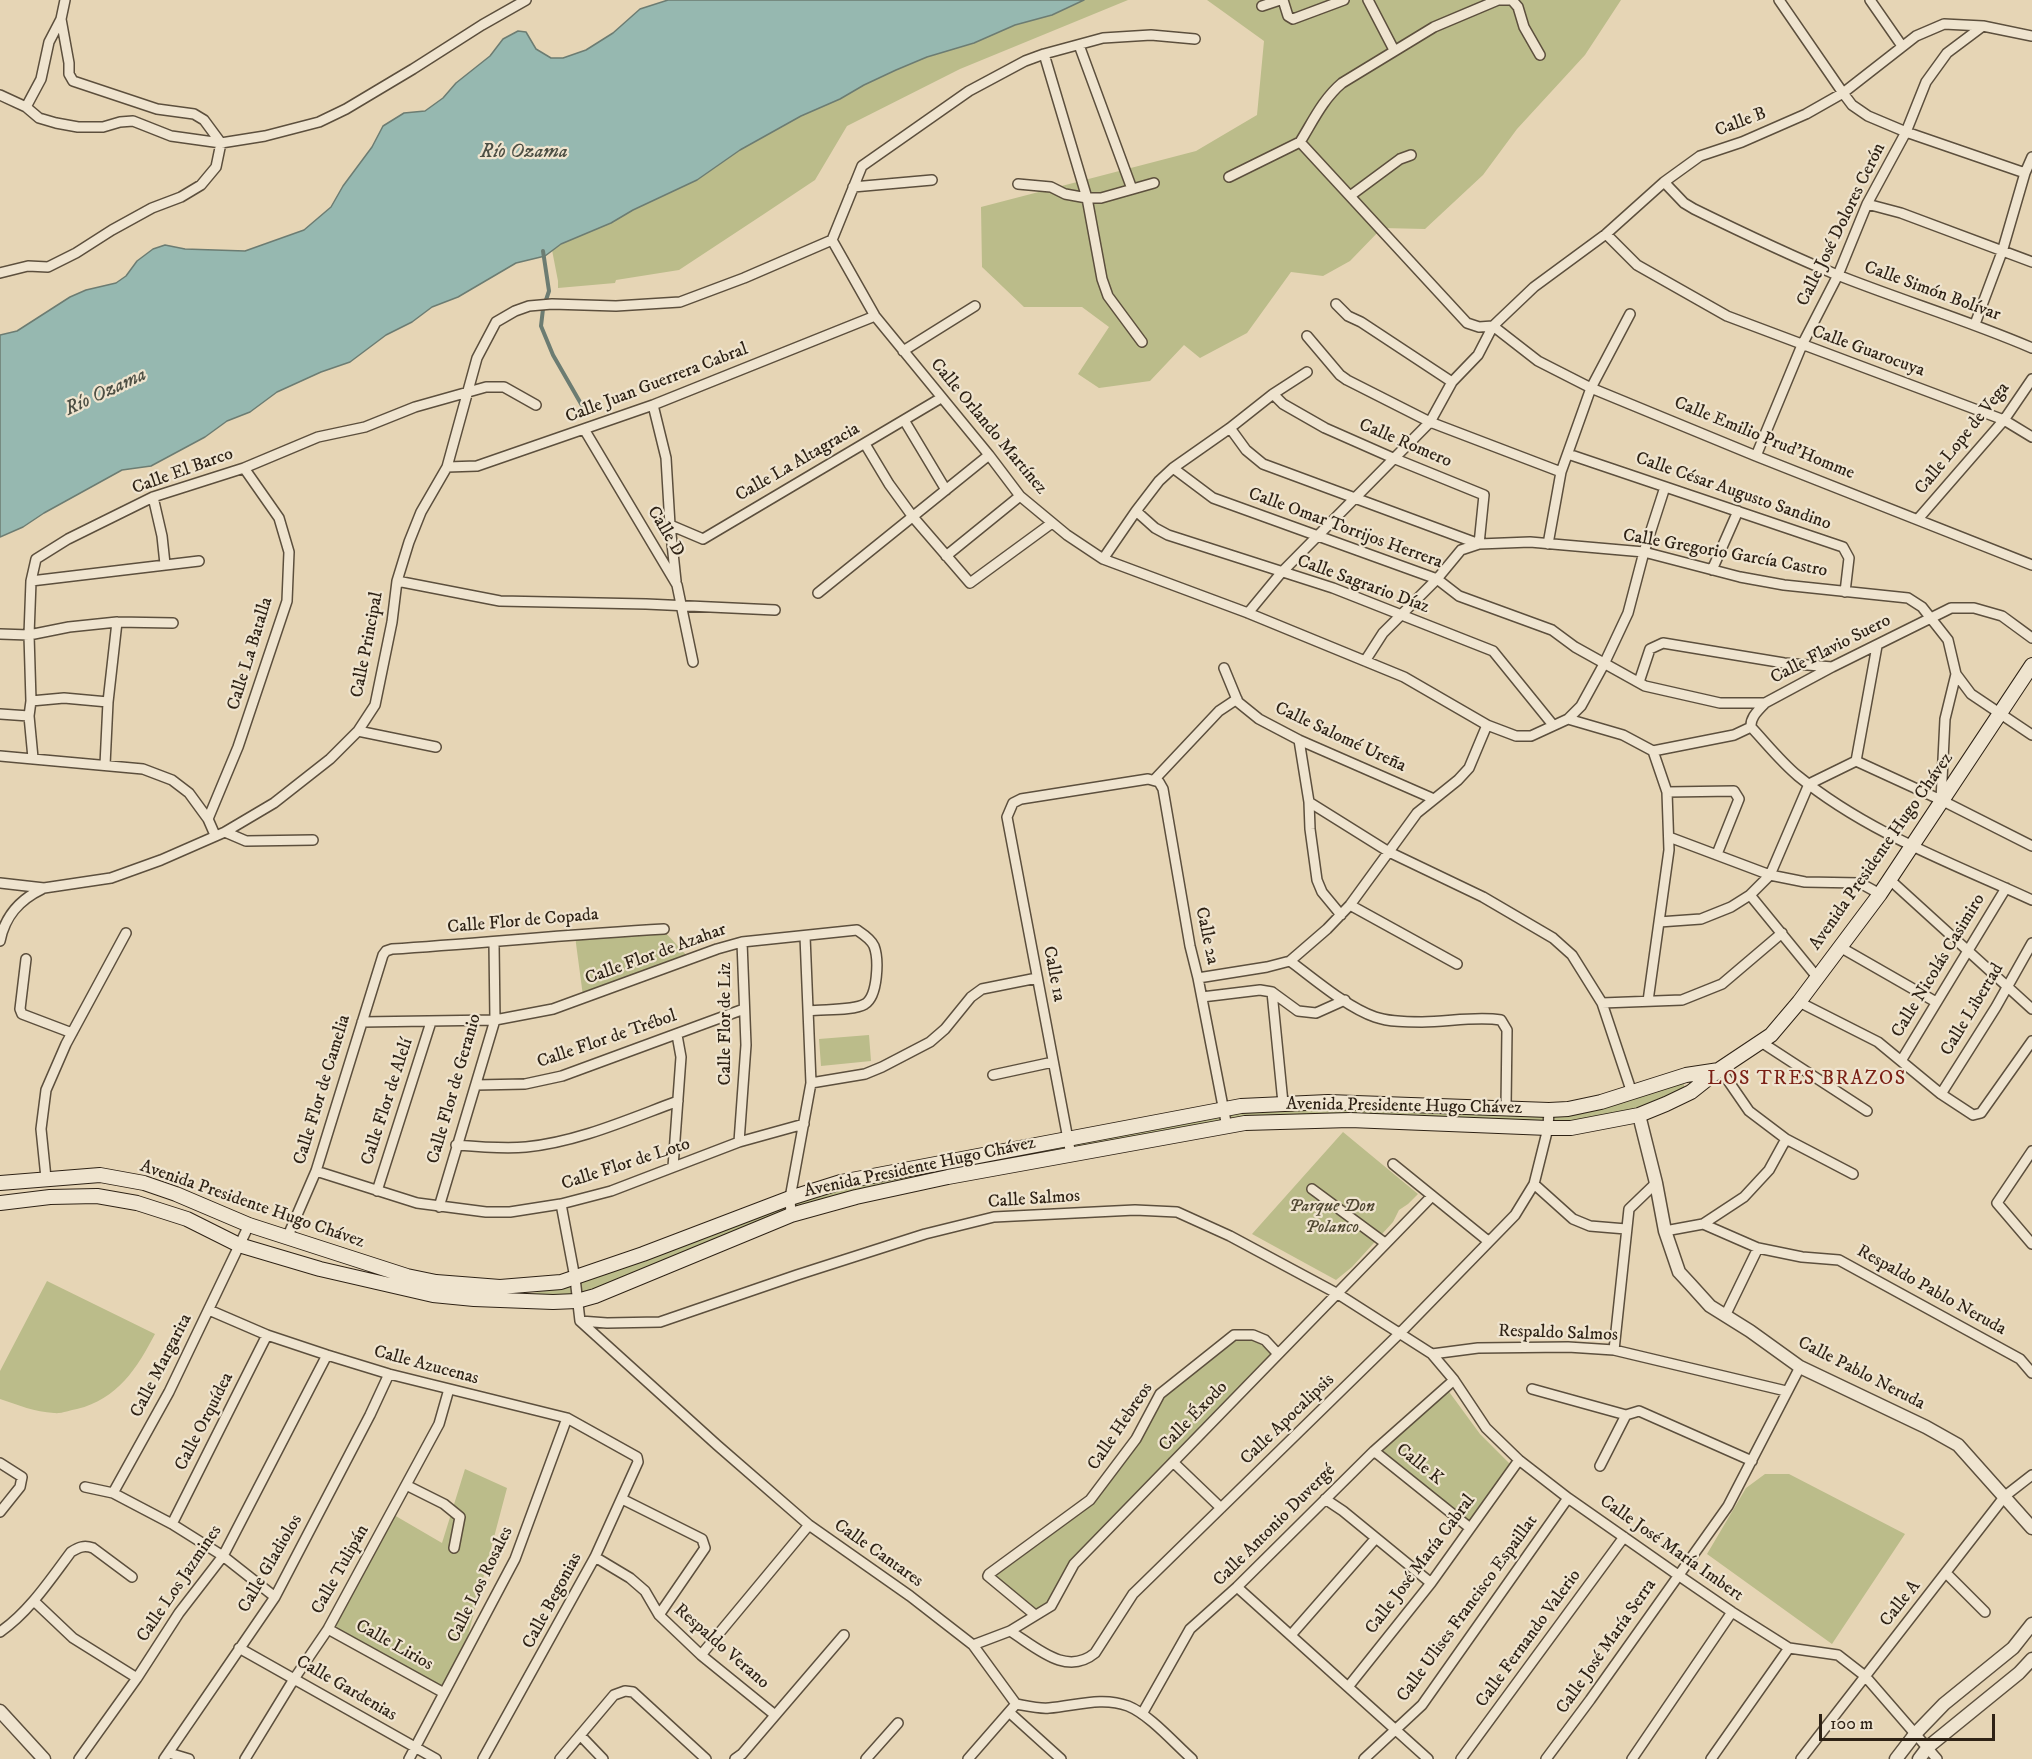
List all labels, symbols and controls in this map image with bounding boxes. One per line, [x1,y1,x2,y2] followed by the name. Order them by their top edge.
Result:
[1712,103,1770,143] street label: Calle B
[1793,140,1891,310] street label: Calle José Dolores Cerón
[480,141,568,165] water label: Río Ozama
[1861,257,2003,327] street label: Calle Simón Bolívar
[1809,322,1927,382] street label: Calle Guarocuya
[563,339,751,429] street label: Calle Juan Guerrera Cabral
[925,355,1051,499] street label: Calle Orlando Martínez
[61,364,151,422] water label: Río Ozama
[1911,378,2015,500] street label: Calle Lope de Vega
[1671,393,1857,485] street label: Calle Emilio Prud'Homme
[1355,415,1455,473] street label: Calle Romero
[732,419,864,507] street label: Calle La Altagracia
[130,444,236,500] street label: Calle El Barco
[1632,448,1834,536] street label: Calle César Augusto Sandino
[1245,484,1445,574] street label: Calle Omar Torrijos Herrera
[642,503,688,561] street label: Calle D
[1621,525,1829,583] street label: Calle Gregorio García Castro
[1294,551,1432,619] street label: Calle Sagrario Díaz
[347,590,389,700] street label: Calle Principal
[224,595,278,713] street label: Calle La Batalla
[1767,610,1895,690] street label: Calle Flavio Suero
[1271,698,1409,778] street label: Calle Salomé Ureña
[1805,749,1959,955] street label: Avenida Presidente Hugo Chávez
[1888,890,1990,1042] street label: Calle Nicolás Casimiro
[447,905,599,939] street label: Calle Flor de Copada
[1189,905,1223,967] street label: Calle 2a
[583,919,729,991] street label: Calle Flor de Azahar
[1037,944,1069,1004] street label: Calle 1a
[1937,960,2009,1060] street label: Calle Libertad
[715,962,737,1086] street label: Calle Flor de Liz
[534,1006,680,1074] street label: Calle Flor de Trébol
[290,1012,356,1168] street label: Calle Flor de Camelia
[423,1012,487,1166] street label: Calle Flor de Geranio
[357,1036,419,1168] street label: Calle Flor de Alelí
[1707,1068,1907,1092] district label: LOS TRES BRAZOS
[1286,1094,1522,1120] street label: Avenida Presidente Hugo Chávez
[802,1133,1038,1203] street label: Avenida Presidente Hugo Chávez
[559,1134,693,1196] street label: Calle Flor de Loto
[137,1156,367,1254] street label: Avenida Presidente Hugo Chávez
[987,1186,1081,1214] street label: Calle Salmos
[1289,1196,1375,1238] park label: Parque Don Polanco
[1853,1241,2009,1341] street label: Respaldo Pablo Neruda
[127,1311,197,1421] street label: Calle Margarita
[1498,1321,1618,1347] street label: Respaldo Salmos
[1794,1333,1928,1415] street label: Calle Pablo Neruda
[371,1342,481,1390] street label: Calle Azucenas
[171,1369,239,1475] street label: Calle Orquídea
[1237,1370,1339,1470] street label: Calle Apocalipsis
[1155,1377,1233,1457] street label: Calle Éxodo
[1084,1379,1158,1475] street label: Calle Hebreos
[1391,1440,1447,1490] street label: Calle K
[1209,1460,1341,1592] street label: Calle Antonio Duvergé
[1361,1491,1481,1639] street label: Calle José María Cabral
[1595,1491,1747,1607] street label: Calle José María Imbert
[234,1511,308,1617] street label: Calle Gladiolos
[1393,1511,1543,1707] street label: Calle Ulises Francisco Espaillat
[829,1515,927,1593] street label: Calle Cantares
[133,1521,227,1647] street label: Calle Los Jazmines
[308,1522,374,1618] street label: Calle Tulipán
[444,1523,518,1647] street label: Calle Los Rosales
[519,1549,587,1653] street label: Calle Begonias
[1472,1566,1586,1712] street label: Calle Fernando Valerio
[1552,1575,1662,1719] street label: Calle José María Serra
[1876,1576,1926,1632] street label: Calle A
[669,1600,773,1694] street label: Respaldo Verano
[351,1616,437,1676] street label: Calle Lirios
[292,1651,400,1727] street label: Calle Gardenias
[1822,1702,1998,1740] scale bar
[1830,1713,1873,1735] text: 100 m

